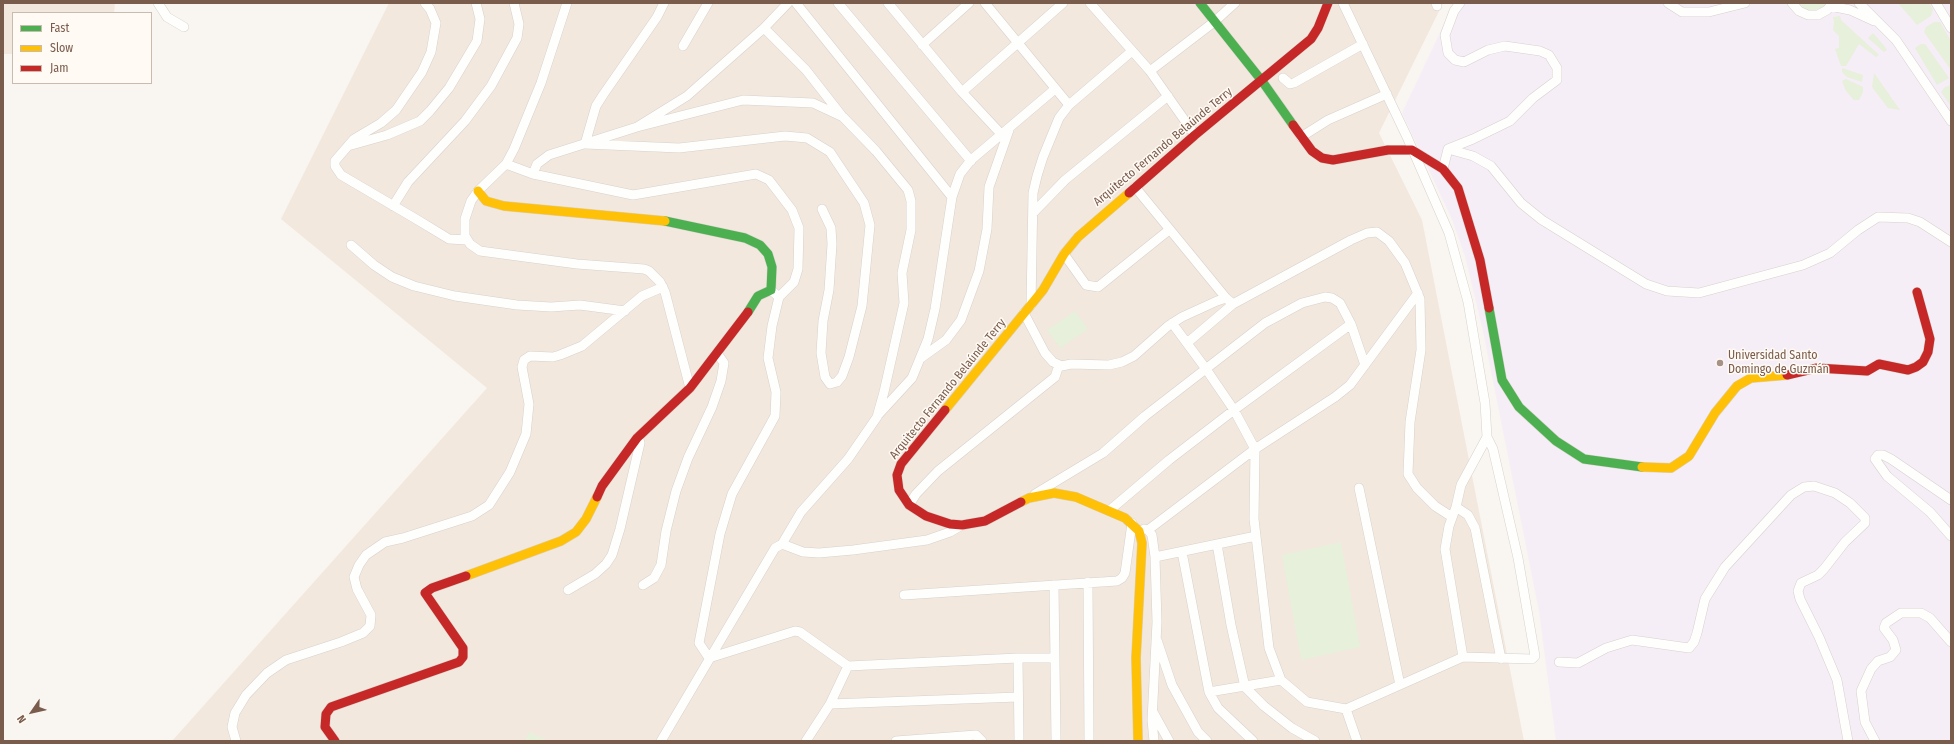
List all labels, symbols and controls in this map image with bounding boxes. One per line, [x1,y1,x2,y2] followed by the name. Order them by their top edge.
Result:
[12,12,152,84] legend
[50,21,69,35] text: Fast
[50,41,73,55] text: Slow
[50,61,68,75] text: Jam
[1091,85,1235,209] street label: Arquitecto Fernando Belaúnde Terry
[887,316,1009,462] street label: Arquitecto Fernando Belaúnde Terry
[1728,349,1829,377] place label: Universidad Santo Domingo de Guzmán
[1715,358,1725,368] marker: Universidad Santo Domingo de Guzmán
[12,692,52,732] north arrow
[14,713,29,725] text: N

